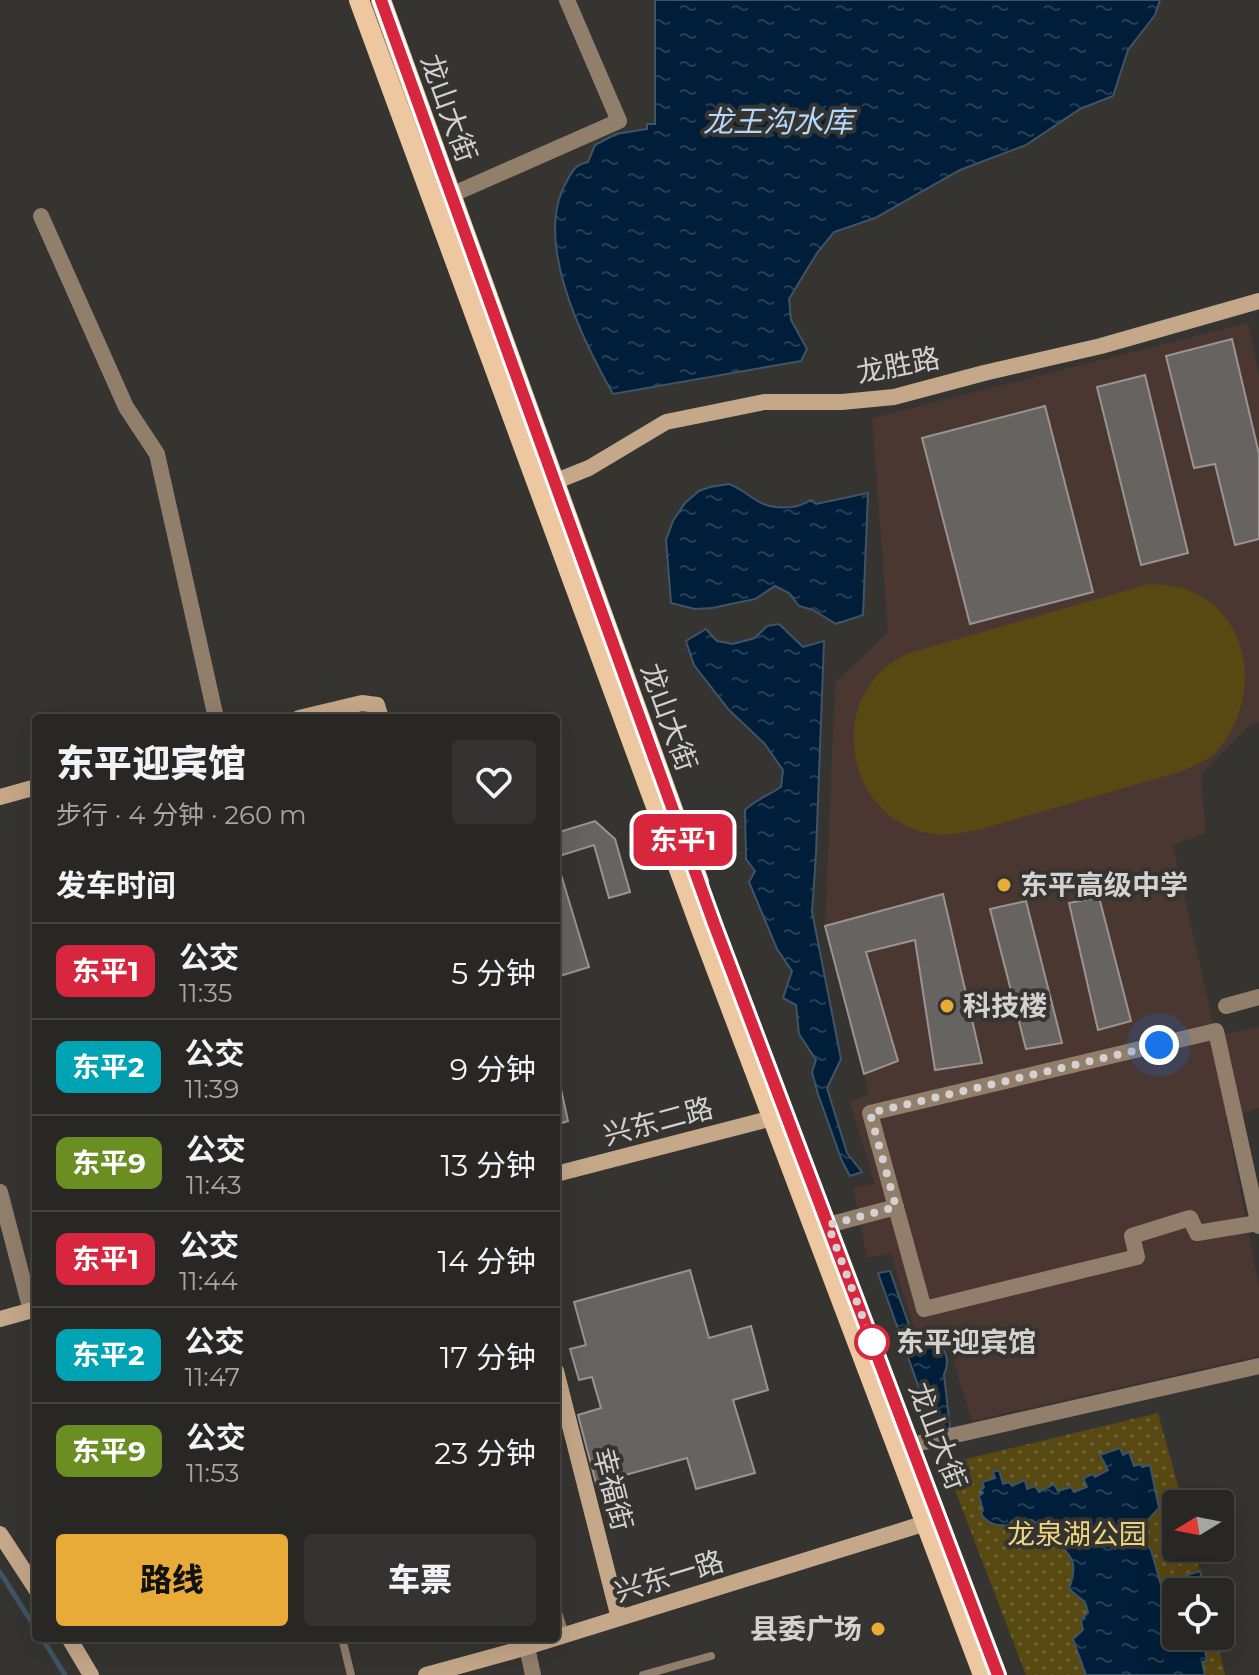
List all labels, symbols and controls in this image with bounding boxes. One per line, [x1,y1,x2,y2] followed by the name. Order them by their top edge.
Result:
[414,50,484,166] street label: 龙山大街
[703,103,858,140] water label: 龙王沟水库
[854,340,942,390] street label: 龙胜路
[634,659,704,775] street label: 龙山大街
[56,740,246,787] text: 东平迎宾馆
[452,740,536,824] button: heart
[56,799,307,831] text: 步行 · 4 分钟 · 260 m
[637,814,729,866] line badge: 东平1
[650,823,716,857] text: 东平1
[56,867,176,904] text: 发车时间
[1020,868,1188,902] place label: 东平高级中学
[995,876,1013,894] marker: 东平高级中学
[179,939,239,976] text: 公交
[72,954,139,988] text: 东平1
[451,955,536,992] text: 5 分钟
[179,977,232,1009] text: 11:35
[963,989,1047,1023] place label: 科技楼
[938,997,956,1015] marker: 科技楼
[1139,1025,1179,1065] your location
[185,1035,245,1072] text: 公交
[72,1050,145,1084] text: 东平2
[450,1051,536,1088] text: 9 分钟
[185,1073,239,1105] text: 11:39
[600,1090,716,1152] street label: 兴东二路
[186,1131,246,1168] text: 公交
[72,1146,146,1180] text: 东平9
[440,1147,536,1184] text: 13 分钟
[186,1169,242,1201] text: 11:43
[179,1227,239,1264] text: 公交
[72,1242,139,1276] text: 东平1
[437,1243,536,1280] text: 14 分钟
[179,1265,238,1297] text: 11:44
[185,1323,245,1360] text: 公交
[855,1325,889,1359] marker: 东平迎宾馆
[896,1325,1036,1359] place label: 东平迎宾馆
[72,1338,145,1372] text: 东平2
[440,1339,536,1376] text: 17 分钟
[185,1361,240,1393] text: 11:47
[902,1378,974,1494] street label: 龙山大街
[186,1419,246,1456] text: 公交
[72,1434,146,1468] text: 东平9
[434,1435,536,1472] text: 23 分钟
[586,1444,640,1534] street label: 幸福街
[186,1457,239,1489] text: 11:53
[1162,1490,1234,1562] north arrow
[1162,1490,1234,1650] map controls
[1007,1517,1147,1551] park label: 龙泉湖公园
[56,1534,288,1626] button: 路线
[304,1534,536,1626] button: 车票
[610,1543,728,1609] street label: 兴东一路
[1162,1578,1234,1650] button: locate
[750,1612,862,1646] place label: 县委广场
[869,1620,887,1638] marker: 县委广场

